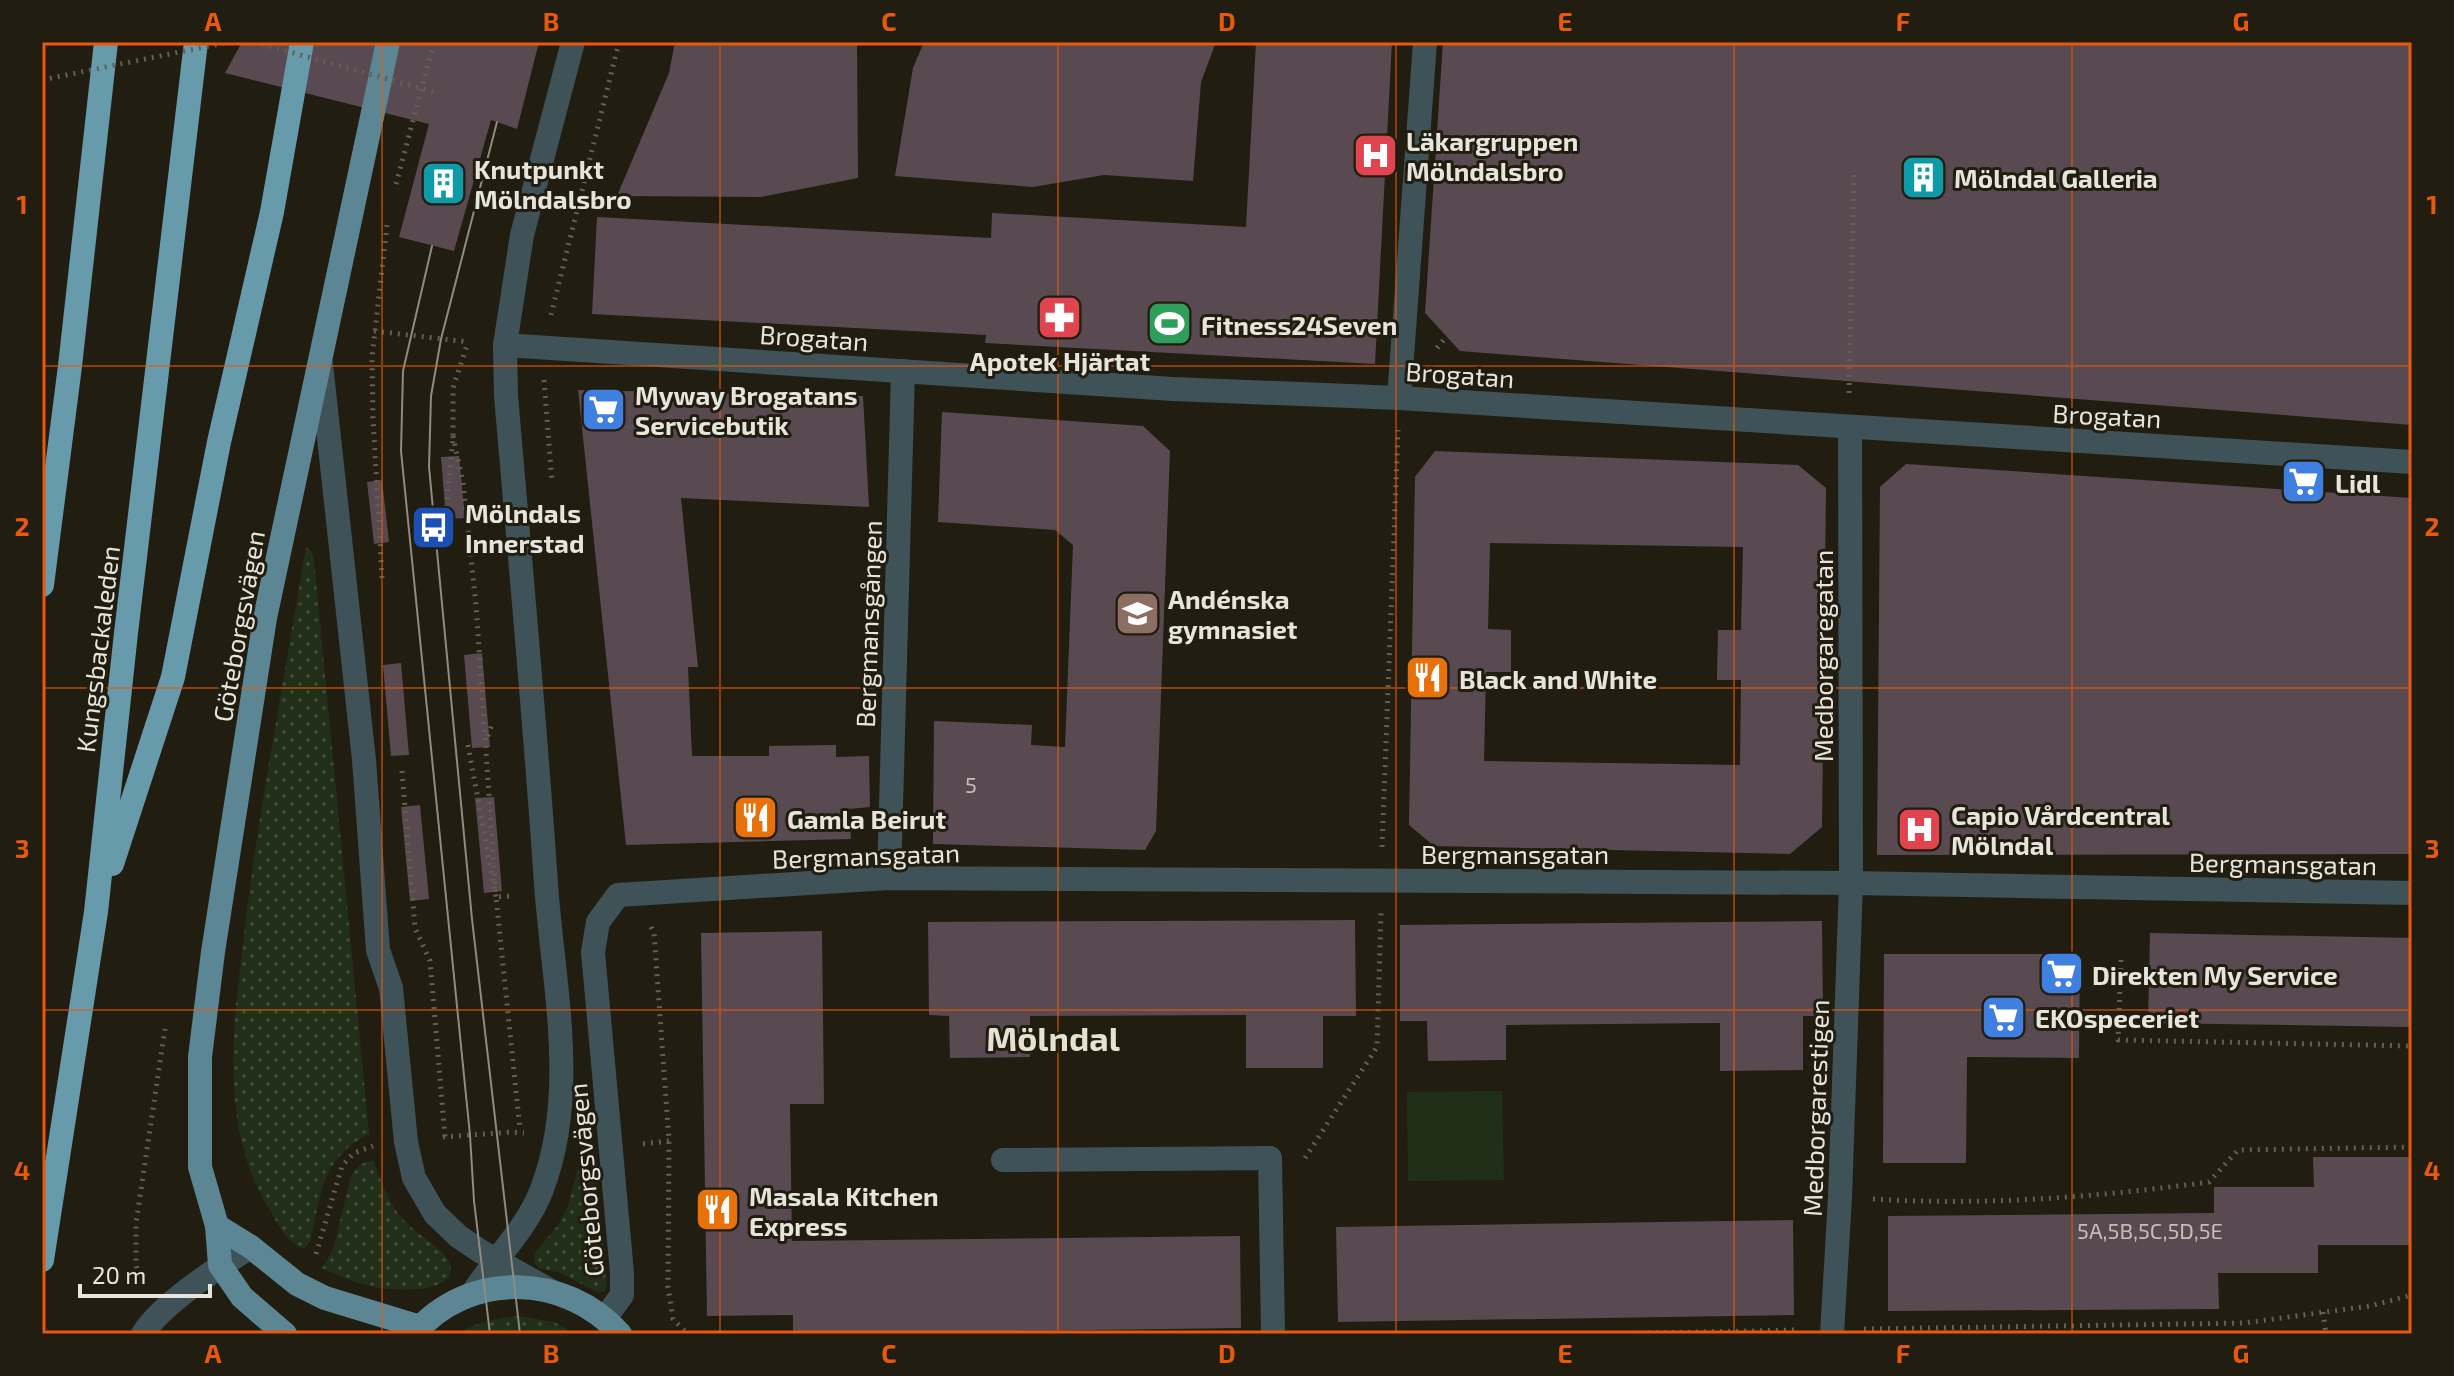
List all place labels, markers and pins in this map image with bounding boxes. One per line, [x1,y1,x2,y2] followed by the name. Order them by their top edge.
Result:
[1406,125,1578,186] place label: Läkargruppen Mölndalsbro
[1351,131,1399,179] hospital icon: Läkargruppen Mölndalsbro
[474,153,632,214] place label: Knutpunkt Mölndalsbro
[1899,153,1947,201] building icon: Mölndal Galleria
[419,159,467,207] building icon: Knutpunkt Mölndalsbro
[1954,162,2158,193] place label: Mölndal Galleria
[1036,293,1084,341] pharmacy icon: Apotek Hjärtat
[1146,300,1194,348] sports icon: Fitness24Seven
[1201,309,1397,340] place label: Fitness24Seven
[970,345,1151,376] place label: Apotek Hjärtat
[635,379,858,440] place label: Myway Brogatans Servicebutik
[580,385,628,433] supermarket icon: Myway Brogatans Servicebutik
[2280,458,2328,506] supermarket icon: Lidl
[2335,467,2381,498] place label: Lidl
[465,497,584,558] place label: Mölndals Innerstad
[410,503,458,551] bus stop icon: Mölndals Innerstad
[1168,583,1298,645] place label: Andénska gymnasiet
[1113,589,1161,637] school or university icon: Andénska gymnasiet
[1404,654,1452,702] restaurant icon: Black and White
[1459,663,1657,694] place label: Black and White
[732,794,780,842] restaurant icon: Gamla Beirut
[1951,799,2170,860] place label: Capio Vårdcentral Mölndal
[787,803,947,834] place label: Gamla Beirut
[1896,805,1944,853] hospital icon: Capio Vårdcentral Mölndal
[2037,950,2085,998] supermarket icon: Direkten My Service
[2092,959,2338,991] place label: Direkten My Service
[1980,993,2028,1041] supermarket icon: EKOspeceriet
[2035,1002,2199,1033] place label: EKOspeceriet
[749,1180,939,1241] place label: Masala Kitchen Express
[694,1186,742,1234] restaurant icon: Masala Kitchen Express

